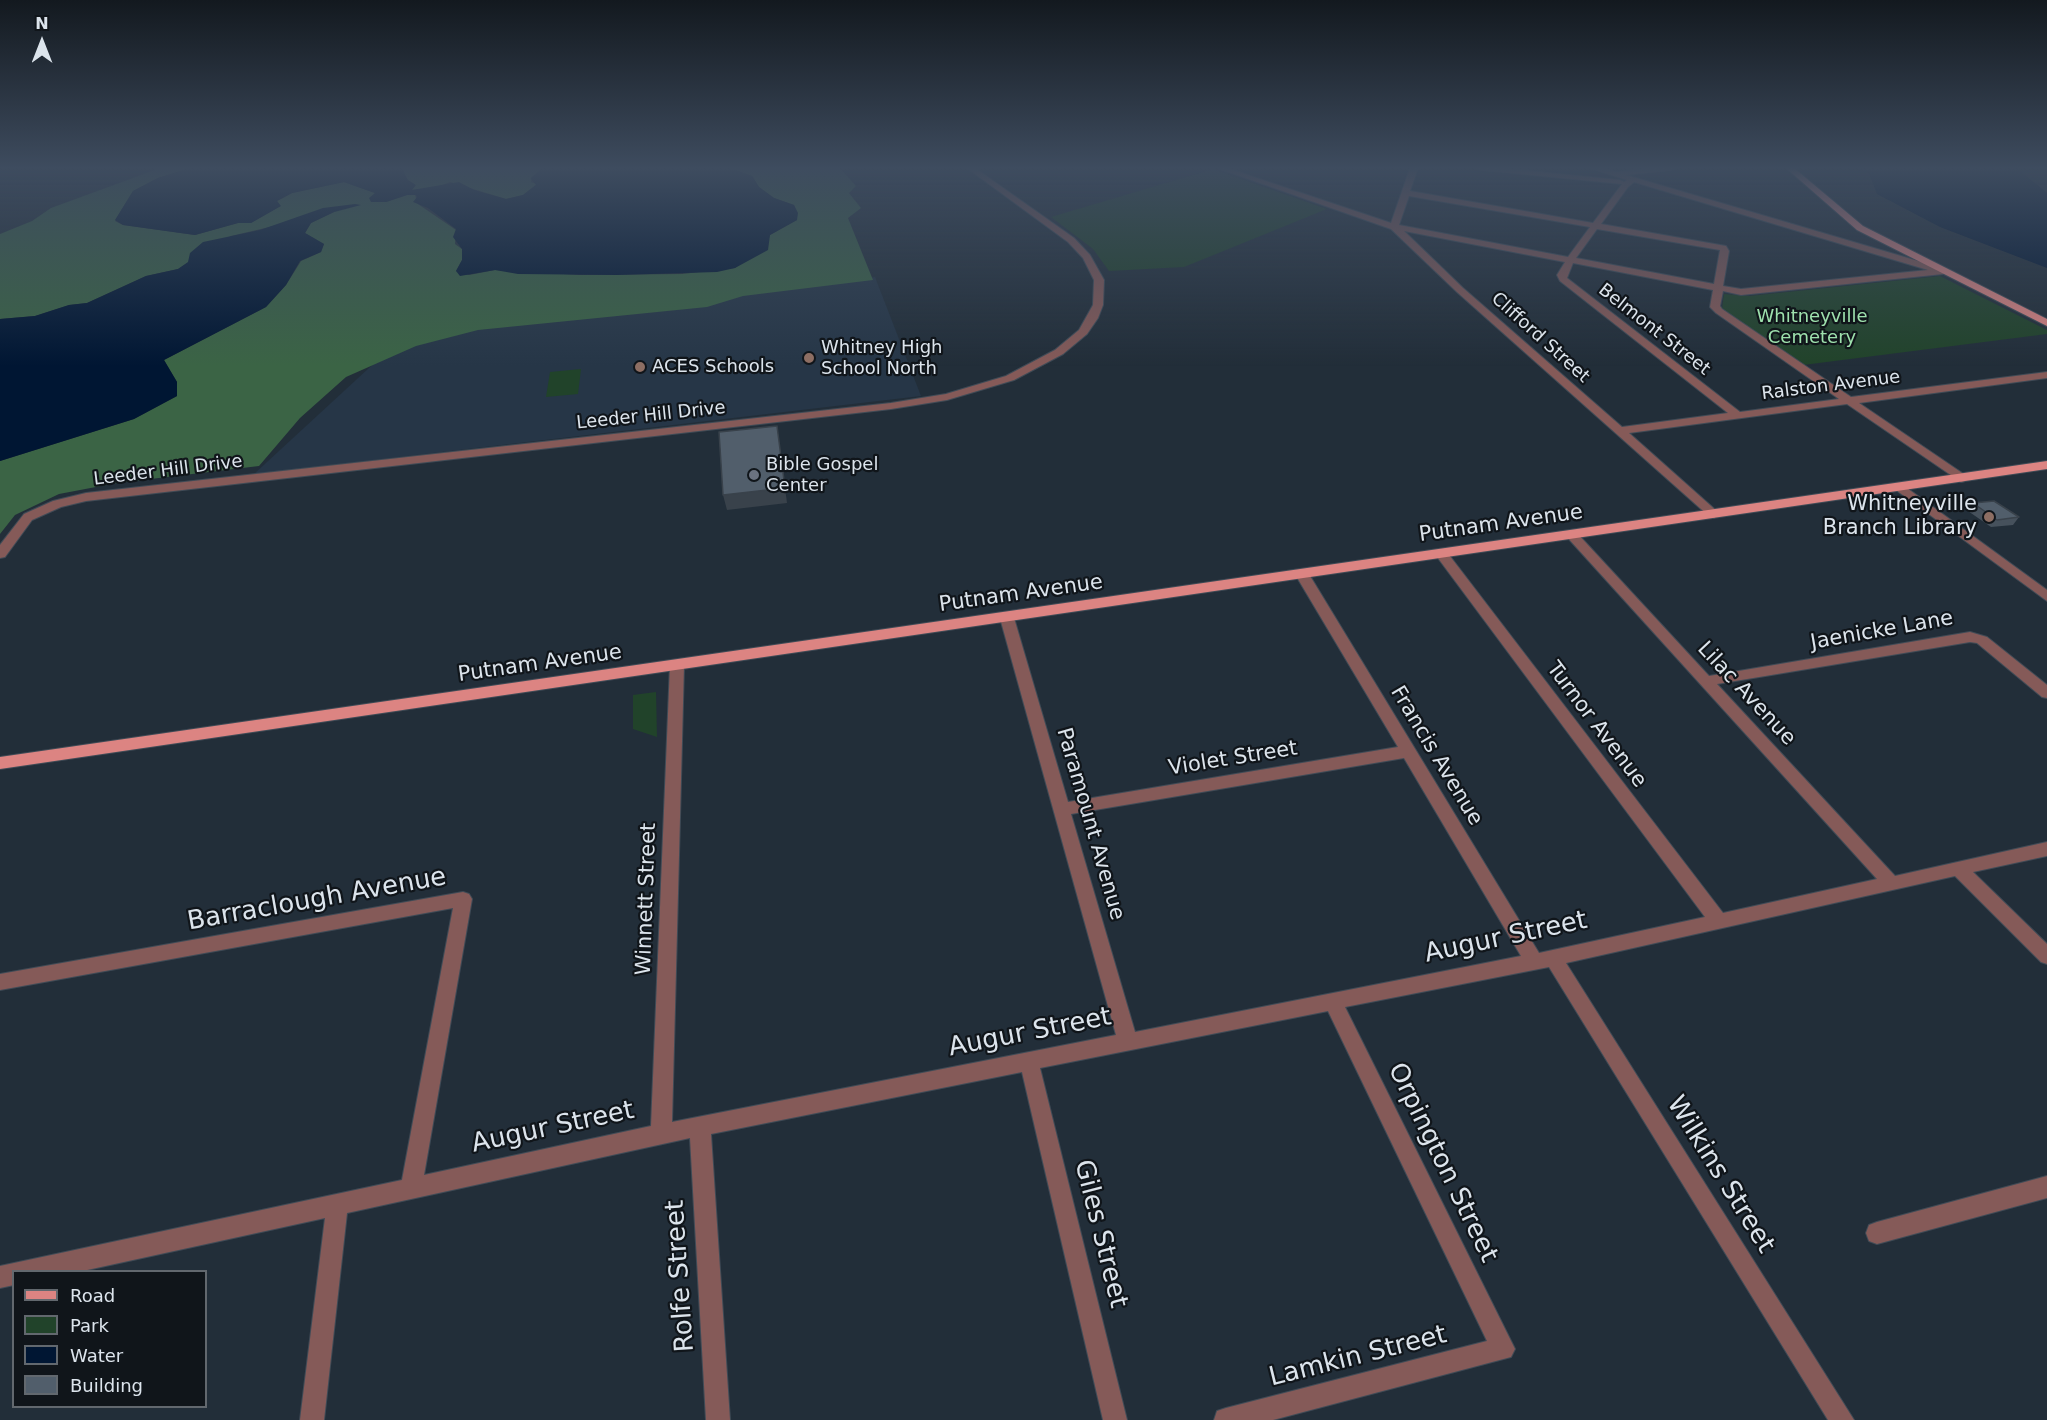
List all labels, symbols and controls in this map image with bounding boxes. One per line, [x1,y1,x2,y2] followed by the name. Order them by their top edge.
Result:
[12,12,72,72] north arrow
[35,14,49,33] text: N
[1594,280,1714,380] street label: Belmont Street
[1486,288,1594,388] street label: Clifford Street
[1756,306,1868,348] park label: Whitneyville Cemetery
[821,337,942,380] place label: Whitney High School North
[802,351,816,365] marker: Whitney High School North
[652,356,774,378] place label: ACES Schools
[633,360,647,374] marker: ACES Schools
[1760,367,1902,405] street label: Ralston Avenue
[575,397,727,435] street label: Leeder Hill Drive
[92,451,244,491] street label: Leeder Hill Drive
[766,454,878,496] place label: Bible Gospel Center
[747,468,761,482] marker: Bible Gospel Center
[1823,492,1977,542] place label: Whitneyville Branch Library
[1417,500,1585,548] street label: Putnam Avenue
[1982,510,1996,524] marker: Whitneyville Branch Library
[937,570,1105,618] street label: Putnam Avenue
[1809,606,1955,656] street label: Jaenicke Lane
[1692,637,1800,751] street label: Lilac Avenue
[456,640,624,688] street label: Putnam Avenue
[1541,657,1651,793] street label: Turnor Avenue
[1384,682,1488,830] street label: Francis Avenue
[1050,725,1130,923] street label: Paramount Avenue
[1167,736,1299,782] street label: Violet Street
[632,822,662,976] street label: Winnett Street
[185,862,449,938] street label: Barraclough Avenue
[1422,906,1590,970] street label: Augur Street
[946,1002,1114,1064] street label: Augur Street
[1380,1058,1504,1268] street label: Orpington Street
[1659,1091,1781,1259] street label: Wilkins Street
[469,1096,637,1160] street label: Augur Street
[1067,1157,1133,1311] street label: Giles Street
[660,1199,702,1353] street label: Rolfe Street
[12,1270,207,1408] legend
[70,1285,115,1306] text: Road
[70,1315,109,1336] text: Park
[1266,1320,1450,1394] street label: Lamkin Street
[70,1345,123,1366] text: Water
[70,1375,143,1396] text: Building

